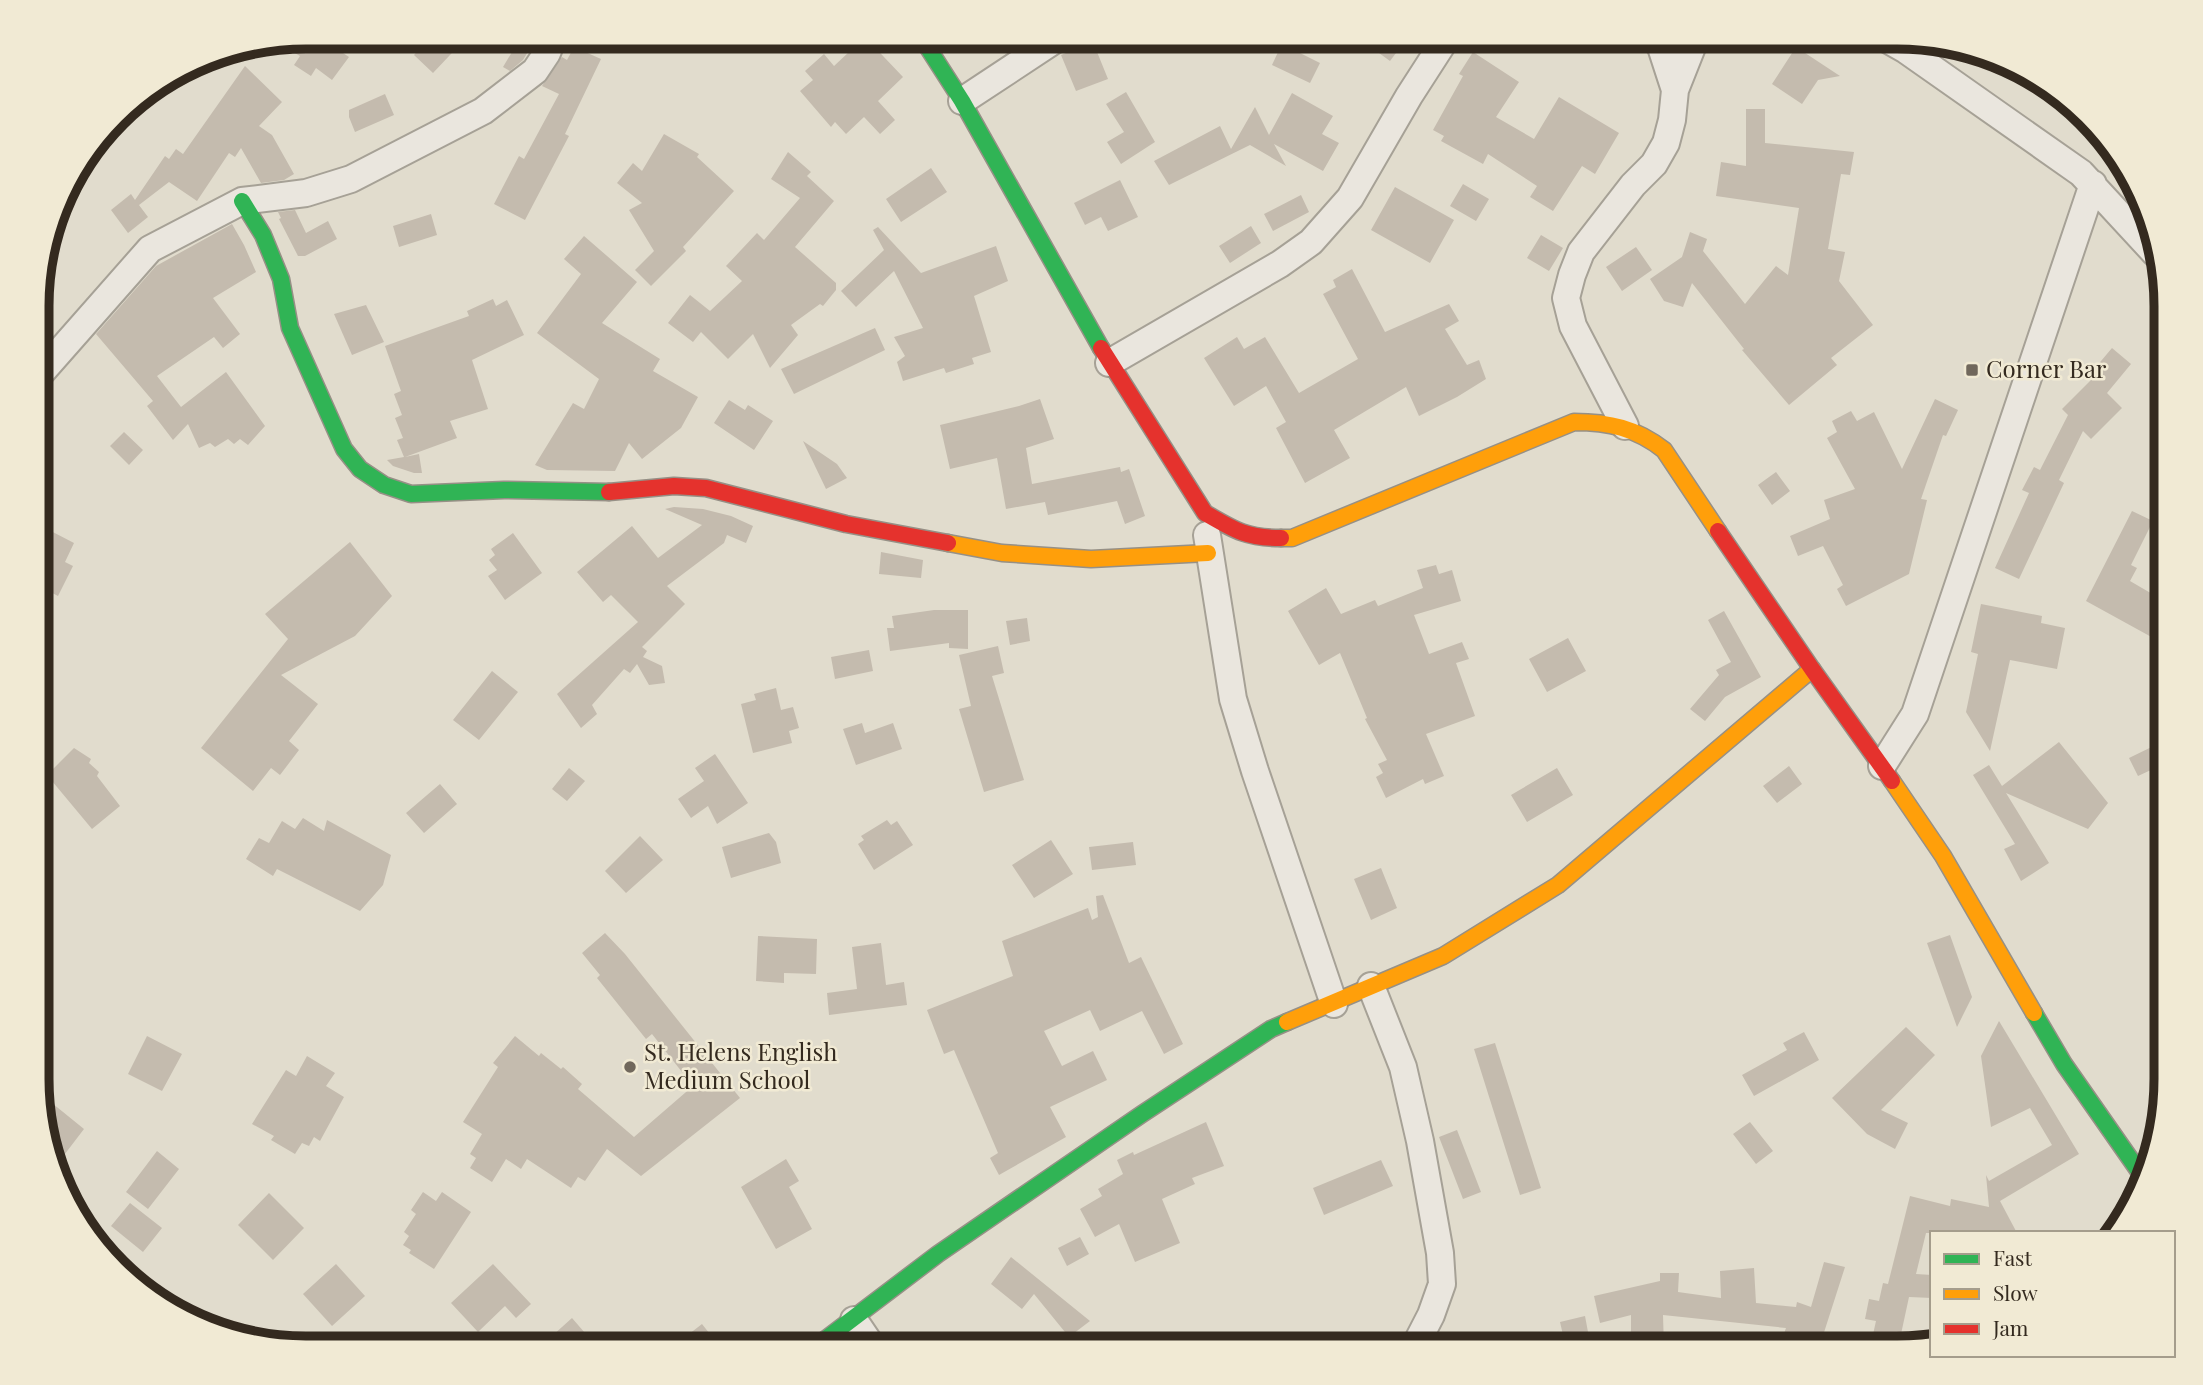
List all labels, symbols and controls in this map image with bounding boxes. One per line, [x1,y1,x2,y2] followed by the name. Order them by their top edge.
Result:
[1986,352,2107,384] place label: Corner Bar
[1964,362,1980,378] marker: Corner Bar
[644,1035,837,1095] place label: St. Helens English Medium School
[622,1059,638,1075] marker: St. Helens English Medium School
[1930,1231,2175,1357] legend
[1993,1243,2032,1271] text: Fast
[1993,1278,2038,1306] text: Slow
[1992,1313,2029,1341] text: Jam

